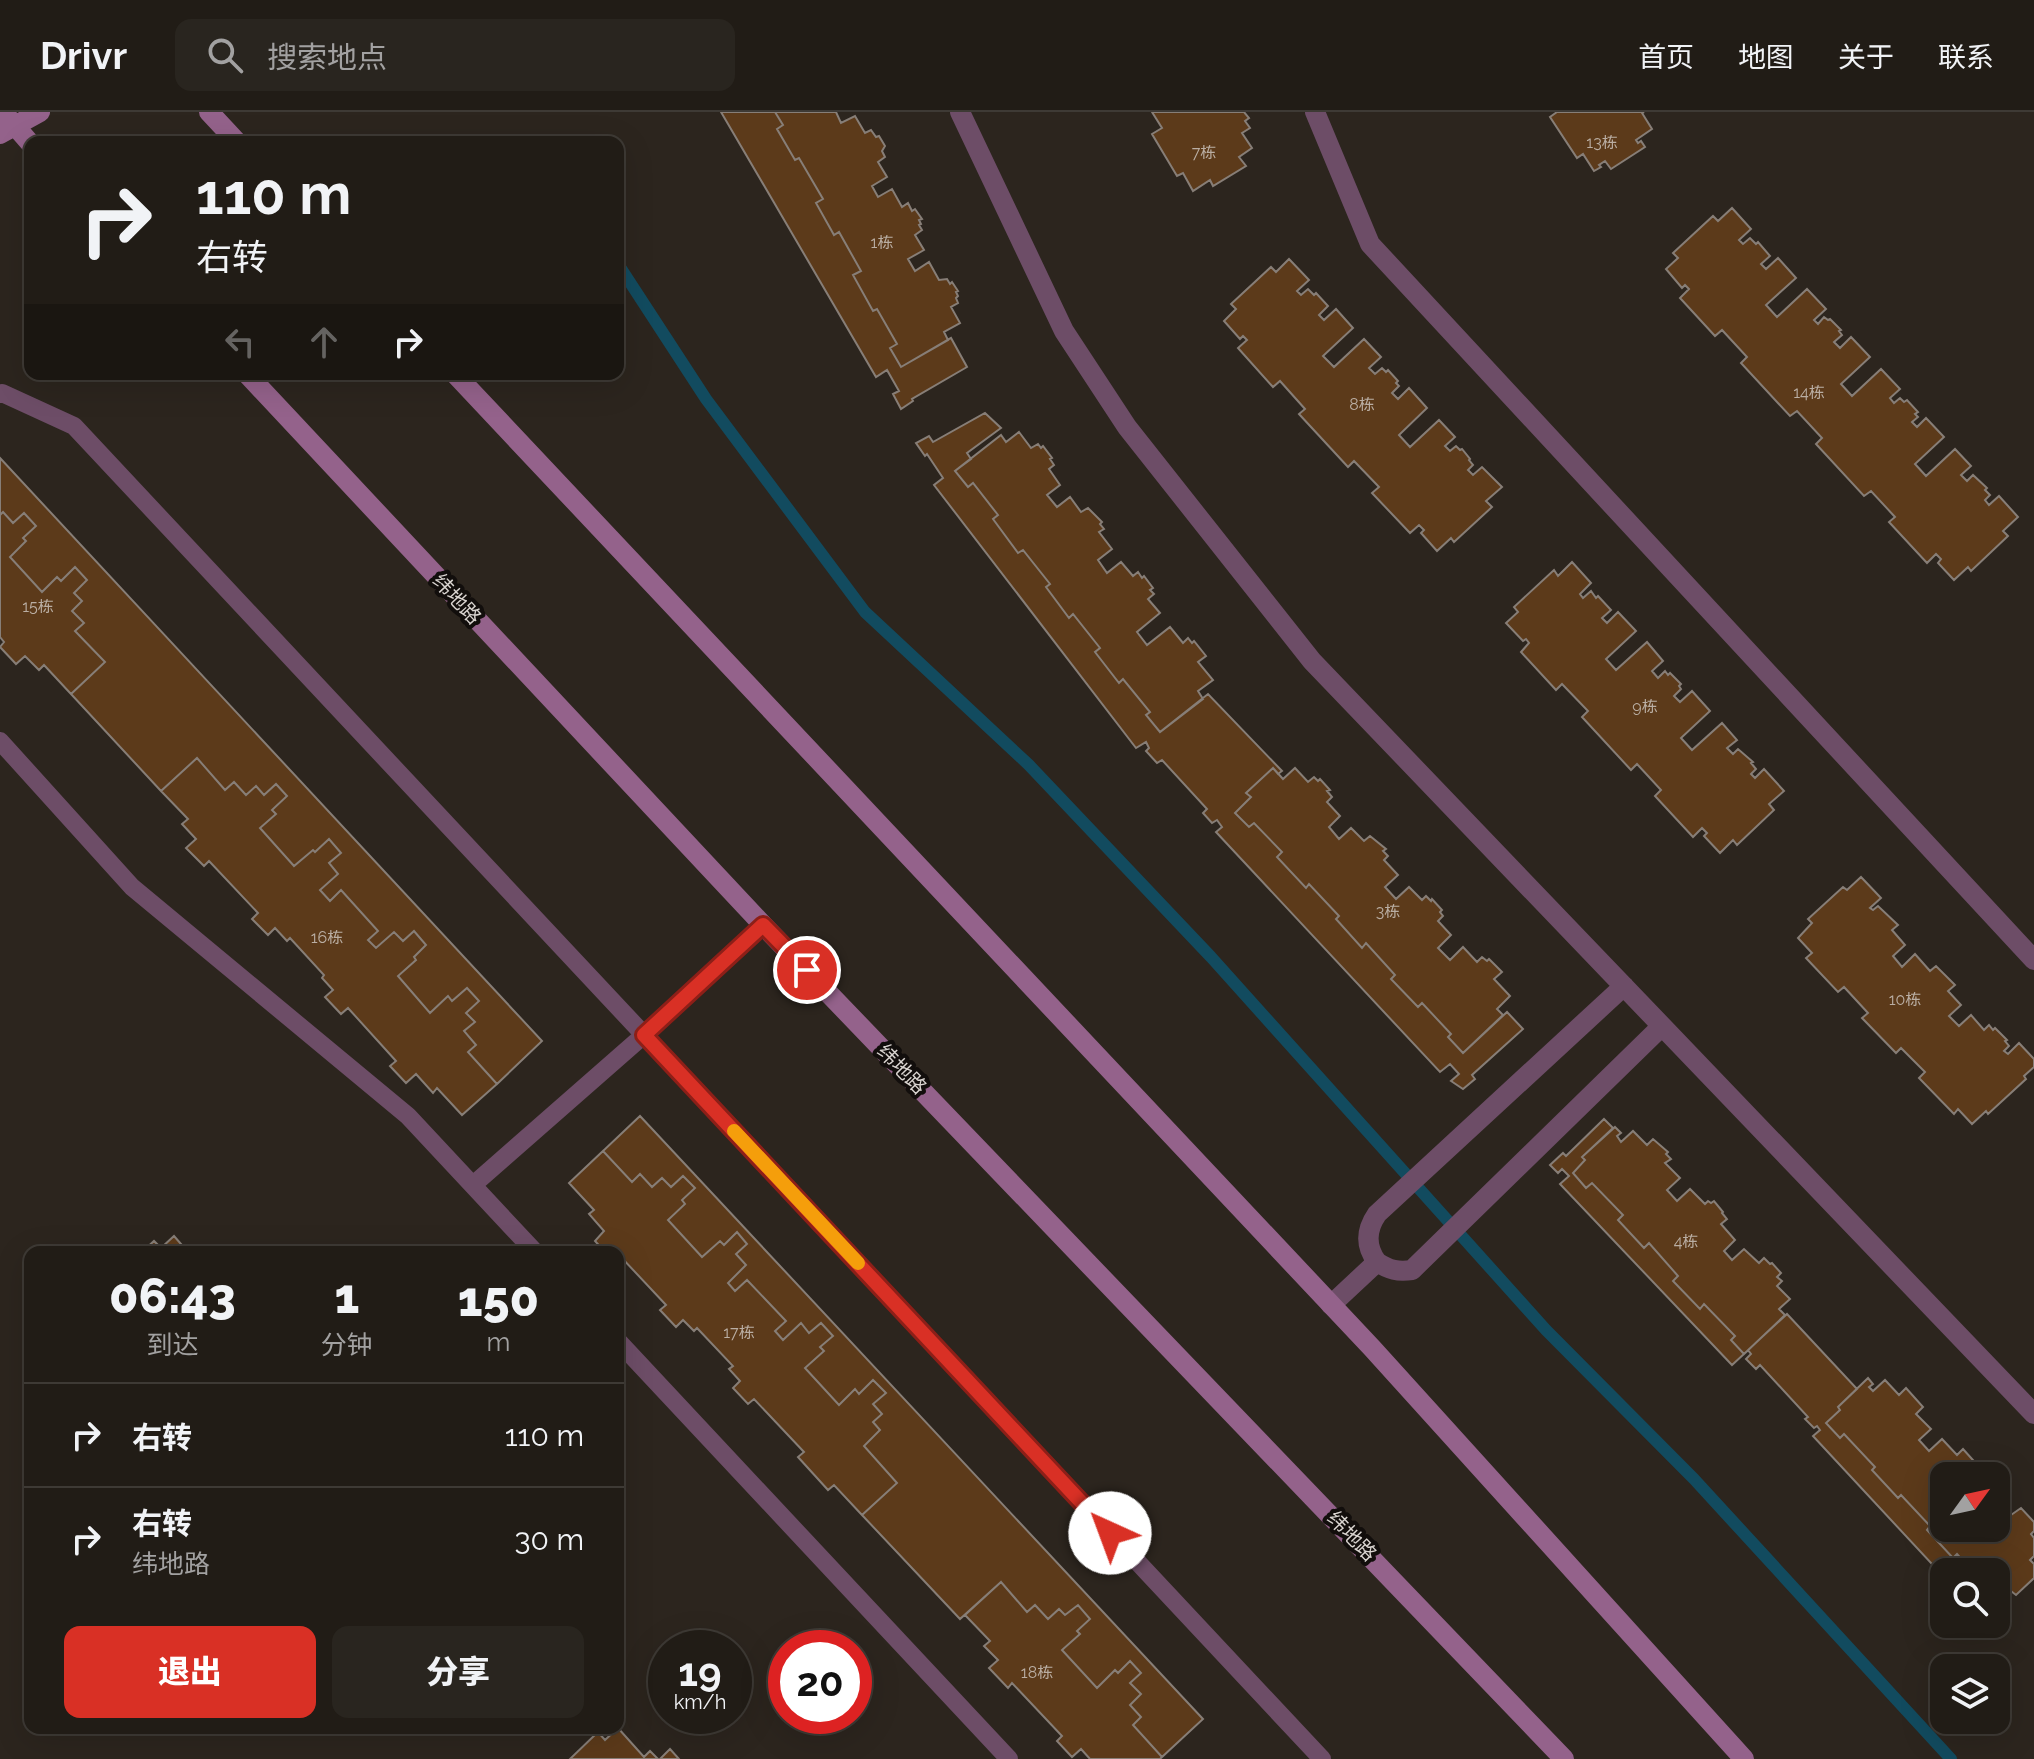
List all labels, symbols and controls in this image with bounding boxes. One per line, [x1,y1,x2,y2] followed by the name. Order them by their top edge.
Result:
[175,19,735,91] search box
[40,33,127,78] text: Drivr
[203,33,247,77] icon: search
[267,40,387,75] text: 搜索地点
[1638,41,1694,74] text: 首页
[1738,41,1794,74] text: 地图
[1838,41,1894,74] text: 关于
[1938,41,1994,74] text: 联系
[1586,133,1618,152] house number: 13栋
[1192,143,1216,162] house number: 7栋
[196,161,351,227] text: 110 m
[64,168,168,272] icon: right
[871,233,893,252] house number: 1栋
[196,236,268,278] text: 右转
[218,320,262,364] icon: left
[302,320,346,364] icon: ahead
[386,320,430,364] icon: right
[1793,383,1825,402] house number: 14栋
[1349,395,1375,414] house number: 8栋
[428,569,486,629] street label: 纬地路
[22,597,54,616] house number: 15栋
[1632,697,1658,716] house number: 9栋
[1376,902,1400,921] house number: 3栋
[311,928,343,947] house number: 16栋
[773,936,841,1004] pin
[785,948,829,992] icon: arrive
[1889,990,1921,1009] house number: 10栋
[873,1039,931,1099] street label: 纬地路
[1674,1232,1698,1251] house number: 4栋
[109,1268,236,1324] text: 06:43
[334,1268,359,1324] text: 1
[458,1271,539,1327] text: 150
[723,1323,755,1342] house number: 17栋
[486,1327,510,1357] text: m
[146,1330,198,1360] text: 到达
[321,1330,373,1360] text: 分钟
[64,1413,108,1457] icon: right
[505,1418,584,1453] text: 110 m
[132,1420,192,1455] text: 右转
[1930,1462,2010,1542] north arrow
[1930,1462,2010,1734] map controls
[1068,1491,1152,1575] position arrow
[132,1506,192,1541] text: 右转
[1323,1506,1381,1566] street label: 纬地路
[64,1517,108,1561] icon: right
[514,1522,584,1557] text: 30 m
[132,1549,210,1579] text: 纬地路
[1930,1558,2010,1638] button: search
[64,1626,316,1718] button: 退出
[332,1626,584,1718] button: 分享
[768,1630,872,1734] speed limit sign: 20
[678,1648,722,1695] text: 19
[1930,1654,2010,1734] button: layers
[1021,1663,1053,1682] house number: 18栋
[674,1690,726,1714] text: km/h

